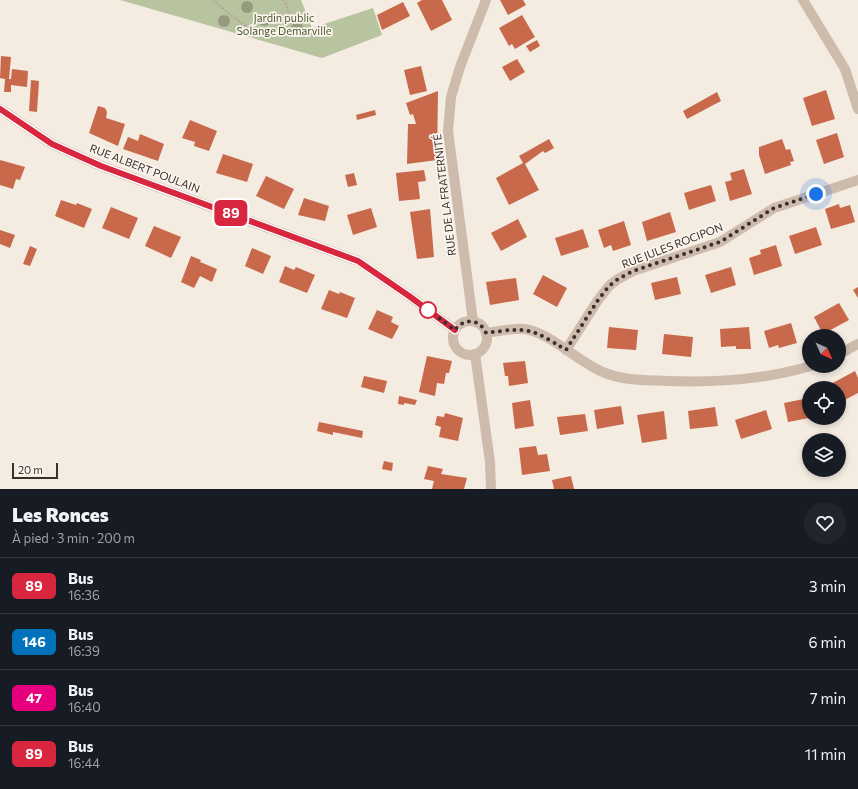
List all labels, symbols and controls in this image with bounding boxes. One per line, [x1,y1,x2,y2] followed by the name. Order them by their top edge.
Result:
[236,11,332,37] park label: Jardin public Solange Demarville
[429,133,458,257] street label: RUE DE LA FRATERNITÉ
[88,141,202,195] street label: RUE ALBERT POULAIN
[806,184,826,204] your location
[213,200,249,226] line badge: 89
[222,204,240,221] text: 89
[620,220,725,271] street label: RUE JULES ROCIPON
[419,301,437,319] unlabelled marker
[802,329,846,373] north arrow
[802,329,846,477] map controls
[802,381,846,425] button: locate
[802,433,846,477] button: layers
[12,461,58,480] scale bar
[18,463,43,476] text: 20 m
[804,502,846,544] button: heart
[12,503,109,526] text: Les Ronces
[12,530,135,546] text: À pied · 3 min · 200 m
[68,569,93,587] text: Bus
[25,577,43,594] text: 89
[809,577,846,595] text: 3 min
[68,587,100,603] text: 16:36
[68,625,93,643] text: Bus
[22,633,46,650] text: 146
[808,633,846,651] text: 6 min
[68,643,100,659] text: 16:39
[68,681,93,699] text: Bus
[26,689,42,706] text: 47
[810,689,846,707] text: 7 min
[68,699,101,715] text: 16:40
[68,737,93,755] text: Bus
[25,745,43,762] text: 89
[805,745,846,763] text: 11 min
[68,755,100,771] text: 16:44

